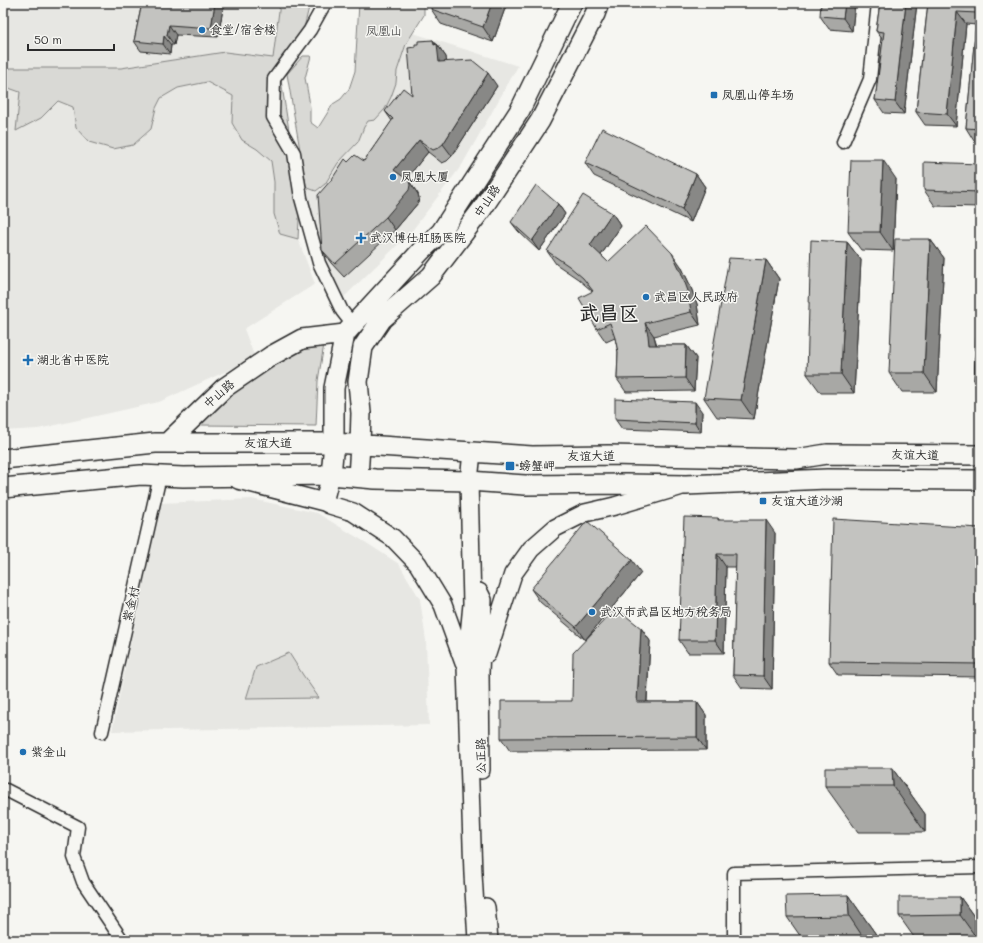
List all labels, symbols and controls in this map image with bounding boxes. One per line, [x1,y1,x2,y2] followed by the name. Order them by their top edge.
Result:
[210,21,276,37] place label: 食堂/宿舍楼
[366,22,402,38] park label: 凤凰山
[197,25,207,35] marker: 食堂/宿舍楼
[28,26,114,52] scale bar
[34,31,62,47] text: 50 m
[722,86,794,102] place label: 凤凰山停车场
[709,90,719,100] marker: 凤凰山停车场
[401,168,449,184] place label: 凤凰大厦
[388,172,398,182] marker: 凤凰大厦
[469,181,503,220] street label: 中山路
[370,229,466,245] place label: 武汉博仕肛肠医院
[355,232,367,244] marker: 武汉博仕肛肠医院
[654,288,738,304] place label: 武昌区人民政府
[641,292,651,302] marker: 武昌区人民政府
[579,299,639,325] district label: 武昌区
[37,351,109,367] place label: 湖北省中医院
[22,354,34,366] marker: 湖北省中医院
[200,375,237,411] street label: 中山路
[244,434,292,450] street label: 友谊大道
[891,446,939,462] street label: 友谊大道
[567,447,615,463] street label: 友谊大道
[519,457,555,473] place label: 螃蟹岬
[504,460,516,472] marker: 螃蟹岬
[771,492,843,508] place label: 友谊大道沙湖
[758,496,768,506] marker: 友谊大道沙湖
[118,584,142,623] street label: 紫金村
[600,603,732,619] place label: 武汉市武昌区地方税务局
[587,607,597,617] marker: 武汉市武昌区地方税务局
[472,738,488,774] street label: 公正路
[31,743,67,759] place label: 紫金山
[18,747,28,757] marker: 紫金山

